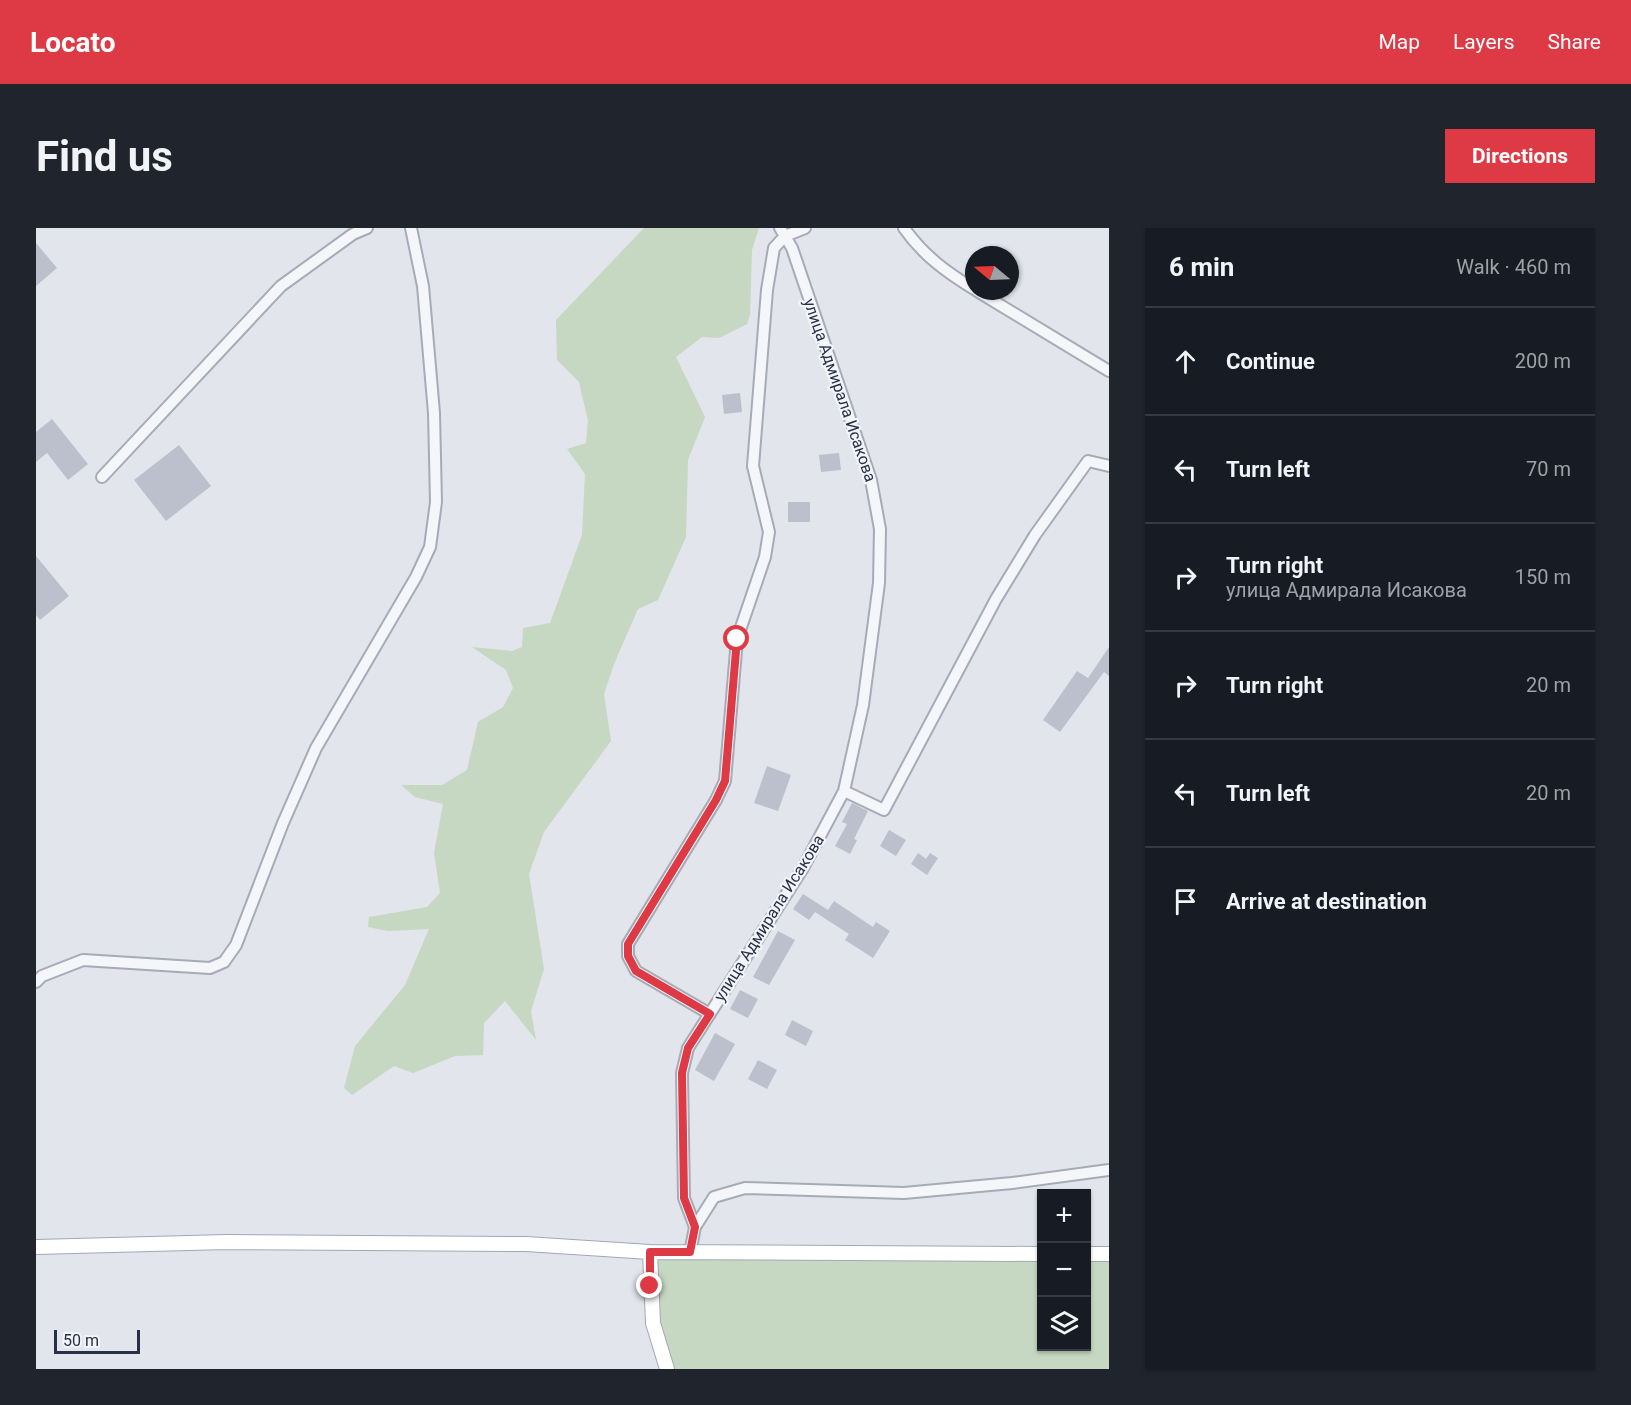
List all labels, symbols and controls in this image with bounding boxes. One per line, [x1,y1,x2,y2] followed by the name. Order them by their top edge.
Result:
[30,26,115,59] text: Locato
[1378,30,1420,54] text: Map
[1453,30,1514,54] text: Layers
[1547,30,1601,54] text: Share
[1445,129,1595,183] button: Directions
[36,132,173,181] text: Find us
[965,246,1019,300] north arrow
[1169,252,1234,282] text: 6 min
[1456,255,1571,279] text: Walk · 460 m
[800,296,880,484] street label: улица Адмирала Исакова
[1169,345,1202,378] icon: ahead
[1226,349,1315,374] text: Continue
[1515,349,1571,373] text: 200 m
[1169,453,1202,486] icon: left
[1226,457,1310,482] text: Turn left
[1526,457,1571,481] text: 70 m
[1226,553,1323,578] text: Turn right
[1169,561,1202,594] icon: right
[1515,565,1571,589] text: 150 m
[1226,578,1467,602] text: улица Адмирала Исакова
[723,625,749,651] route start
[1169,669,1202,702] icon: right
[1226,673,1323,698] text: Turn right
[1526,673,1571,697] text: 20 m
[1169,777,1202,810] icon: left
[1226,781,1310,806] text: Turn left
[1526,781,1571,805] text: 20 m
[710,831,828,1005] street label: улица Адмирала Исакова
[1169,885,1202,918] icon: arrive
[1226,889,1427,914] text: Arrive at destination
[1037,1189,1091,1351] map controls
[1037,1189,1091,1243] button: +
[1037,1243,1091,1297] button: −
[636,1272,662,1298] route end
[1037,1297,1091,1351] button: layers
[54,1327,140,1354] scale bar
[63,1331,99,1350] text: 50 m

